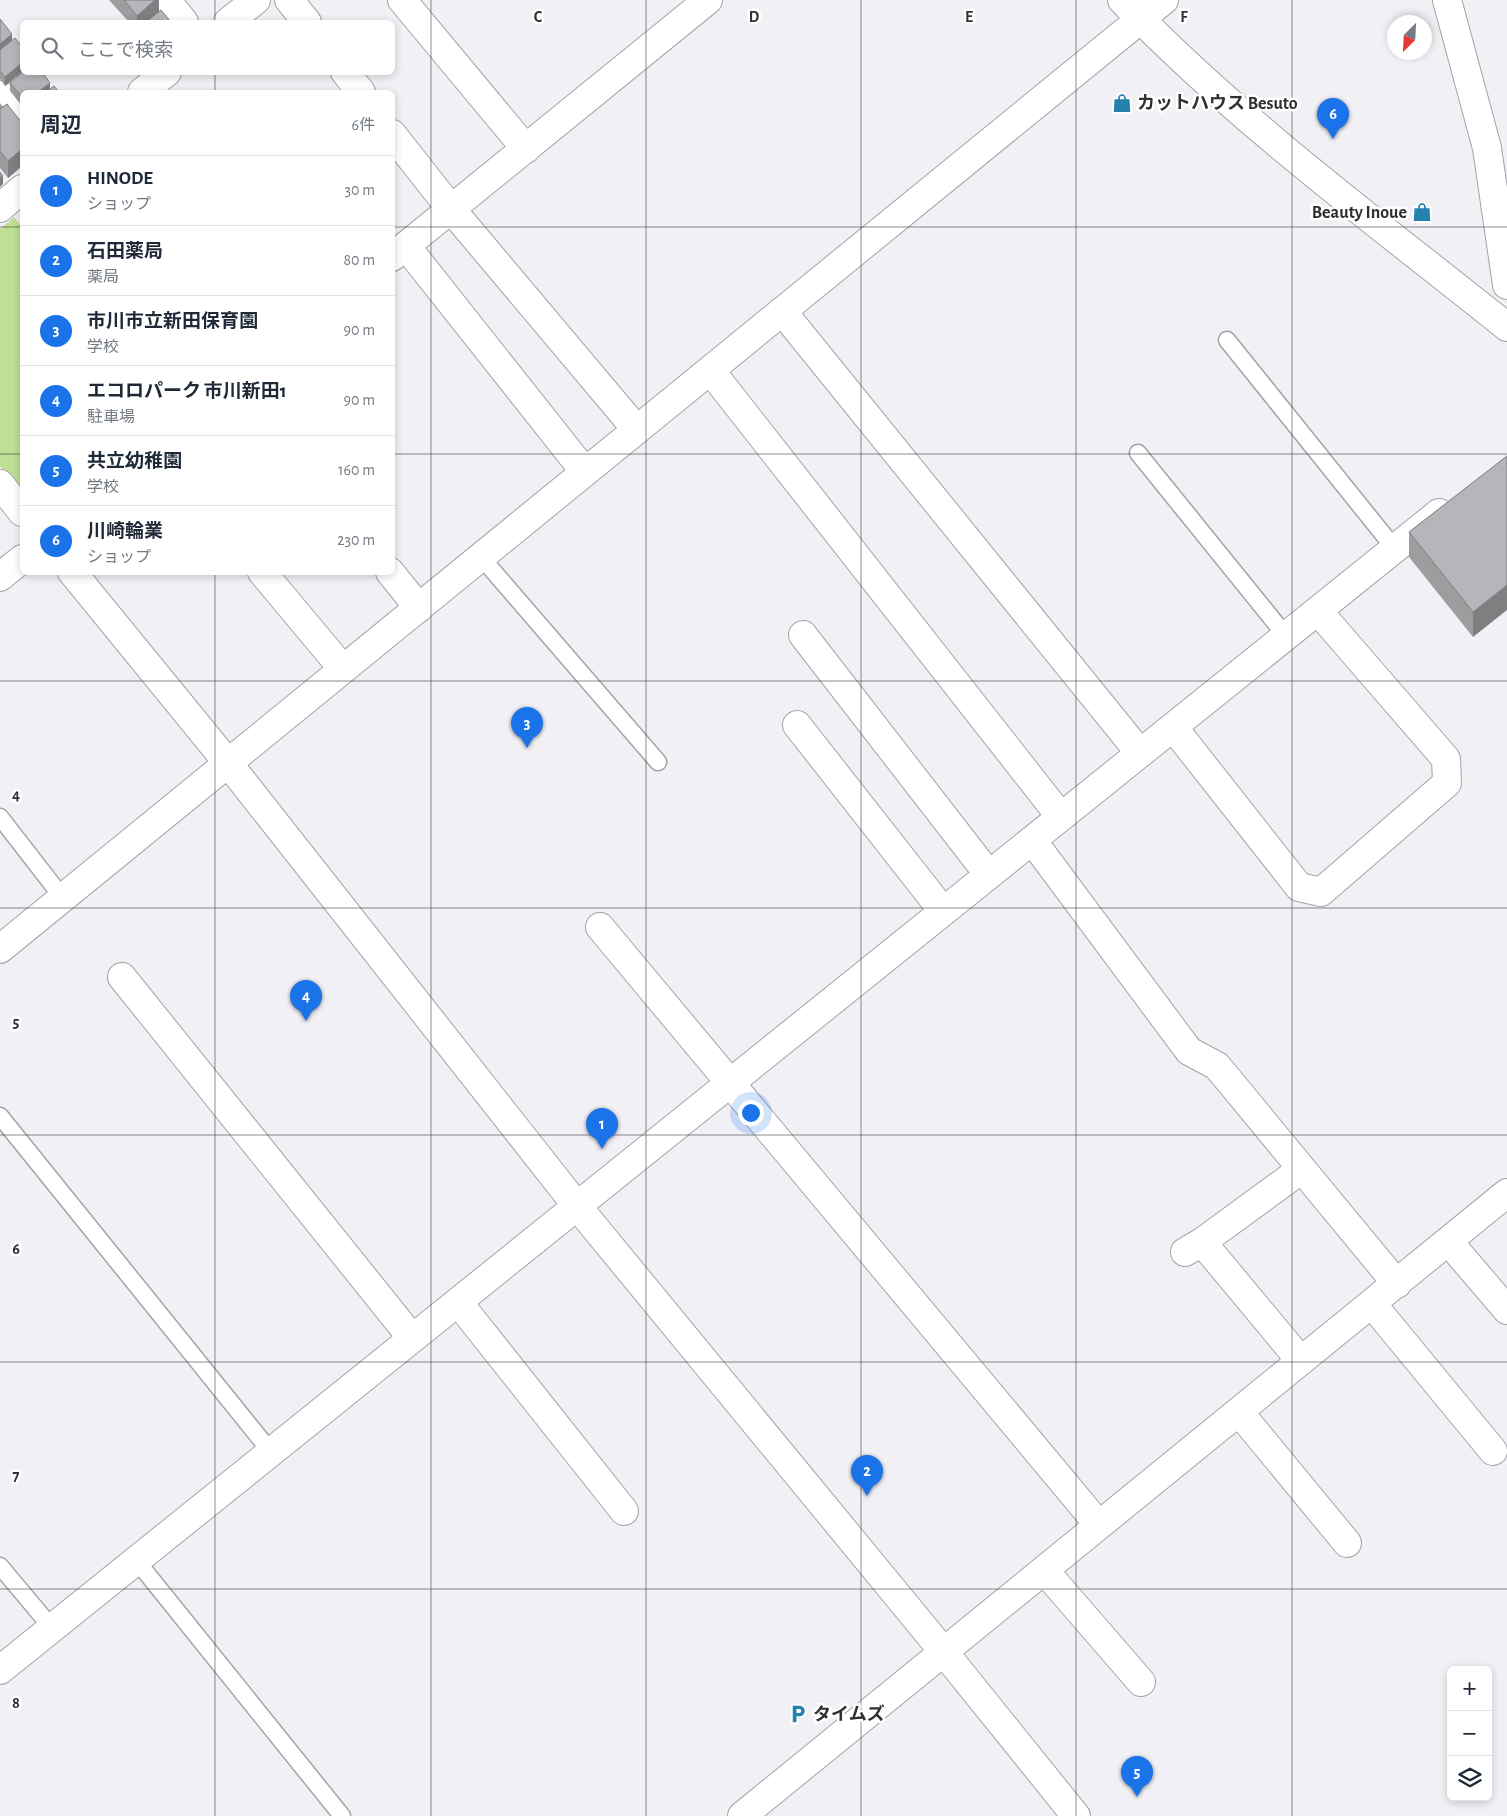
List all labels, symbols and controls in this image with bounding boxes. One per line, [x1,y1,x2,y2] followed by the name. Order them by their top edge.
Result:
[534,9,543,25] text: C
[749,9,760,25] text: D
[965,9,973,25] text: E
[1180,9,1188,25] text: F
[1387,15,1432,60] north arrow
[20,20,395,75] search box
[38,34,66,62] icon: search
[78,41,173,60] text: ここで検索
[1111,92,1133,114] shop icon: カットハウス Besuto
[1137,94,1298,113] place label: カットハウス Besuto
[1317,98,1349,139] pin: 6
[40,115,82,136] text: 周辺
[351,117,375,133] text: 6件
[87,169,153,188] text: HINODE
[53,182,59,198] text: 1
[345,182,375,198] text: 30 m
[87,196,151,212] text: ショップ
[1411,201,1433,223] shop icon: Beauty Inoue
[1312,204,1407,222] place label: Beauty Inoue
[87,242,163,261] text: 石田薬局
[52,252,60,268] text: 2
[344,252,375,268] text: 80 m
[87,269,119,285] text: 薬局
[87,312,258,331] text: 市川市立新田保育園
[53,322,59,338] text: 3
[344,322,375,338] text: 90 m
[87,339,119,355] text: 学校
[87,382,287,401] text: エコロパーク 市川新田1
[52,392,60,408] text: 4
[344,392,375,408] text: 90 m
[87,409,135,425] text: 駐車場
[87,452,182,471] text: 共立幼稚園
[53,462,59,478] text: 5
[338,462,375,478] text: 160 m
[87,479,119,495] text: 学校
[87,522,163,541] text: 川崎輪業
[52,532,60,548] text: 6
[337,532,375,548] text: 230 m
[87,549,151,565] text: ショップ
[511,707,543,748] pin: 3
[12,787,20,803] text: 4
[290,980,322,1021] pin: 4
[13,1014,20,1030] text: 5
[738,1100,764,1126] your location
[586,1108,618,1149] pin: 1
[12,1241,20,1257] text: 6
[851,1455,883,1496] pin: 2
[13,1468,20,1484] text: 7
[1447,1666,1492,1801] map controls
[1447,1666,1492,1711] button: +
[12,1695,20,1711] text: 8
[787,1703,809,1725] parking icon: タイムズ
[813,1704,885,1724] place label: タイムズ
[1447,1711,1492,1756] button: −
[1121,1756,1153,1797] pin: 5
[1447,1756,1492,1801] button: layers

